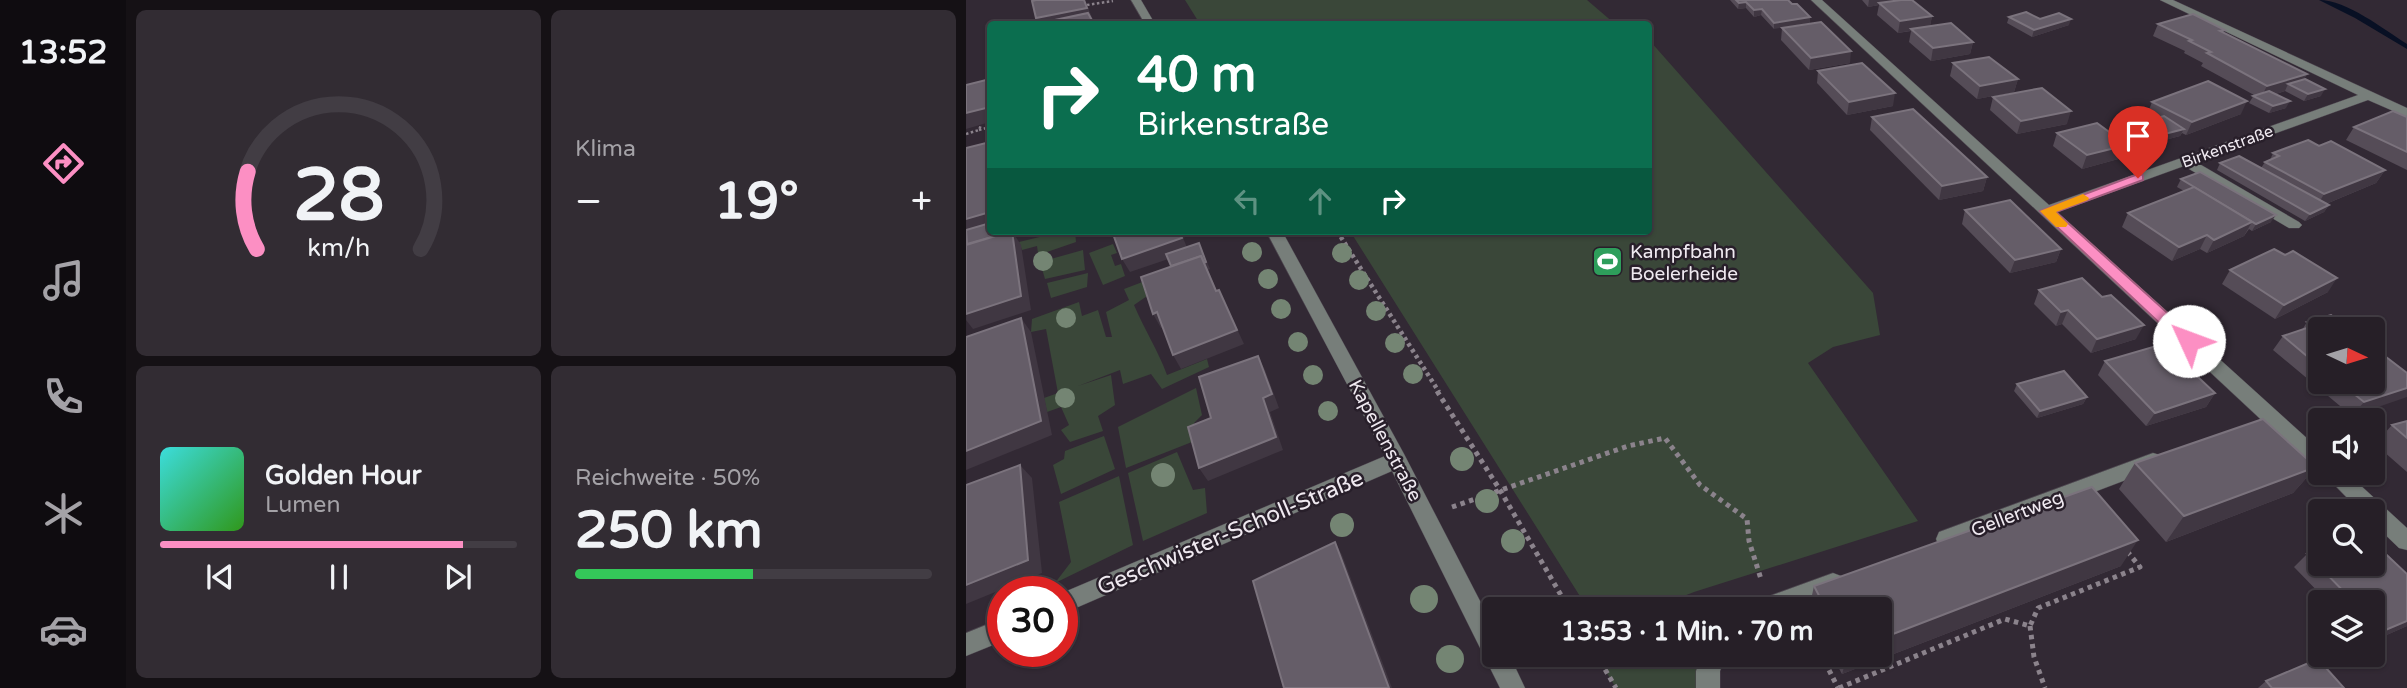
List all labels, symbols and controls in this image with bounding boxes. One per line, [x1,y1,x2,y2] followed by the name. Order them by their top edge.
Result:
[19,34,107,72] text: 13:52
[1137,46,1256,105] text: 40 m
[1022,49,1113,140] icon: right
[1137,106,1329,144] text: Birkenstraße
[2108,106,2168,178] pin
[2119,117,2157,155] icon: arrive
[2179,121,2276,173] street label: Birkenstraße
[575,135,636,163] text: Klima
[39,139,88,188] icon: directions
[293,152,384,240] text: 28
[714,170,799,233] text: 19°
[575,179,602,225] text: −
[911,179,932,225] text: +
[1228,182,1266,220] icon: left
[1301,182,1339,220] icon: ahead
[1374,182,1412,220] icon: right
[307,233,370,263] text: km/h
[1630,241,1738,285] place label: Kampfbahn Boelerheide
[1590,245,1624,279] sports icon: Kampfbahn Boelerheide
[39,256,88,305] icon: music
[2152,304,2226,378] position arrow
[2308,317,2385,394] north arrow
[2308,317,2385,667] map controls
[39,372,88,421] icon: phone
[1344,376,1426,505] street label: Kapellenstraße
[2308,408,2385,485] button: sound
[265,460,422,491] text: Golden Hour
[575,464,760,492] text: Reichweite · 50%
[1093,464,1368,602] street label: Geschwister-Scholl-Straße
[1968,486,2067,542] street label: Gellertweg
[39,489,88,538] icon: climate
[265,491,340,519] text: Lumen
[575,499,763,562] text: 250 km
[2308,499,2385,576] button: search
[201,558,239,596] icon: previous
[320,558,358,596] icon: pause
[439,558,477,596] icon: next
[987,576,1078,667] speed limit sign: 30
[2308,590,2385,667] button: layers
[39,605,88,654] icon: car
[1561,616,1813,647] text: 13:53 · 1 Min. · 70 m

